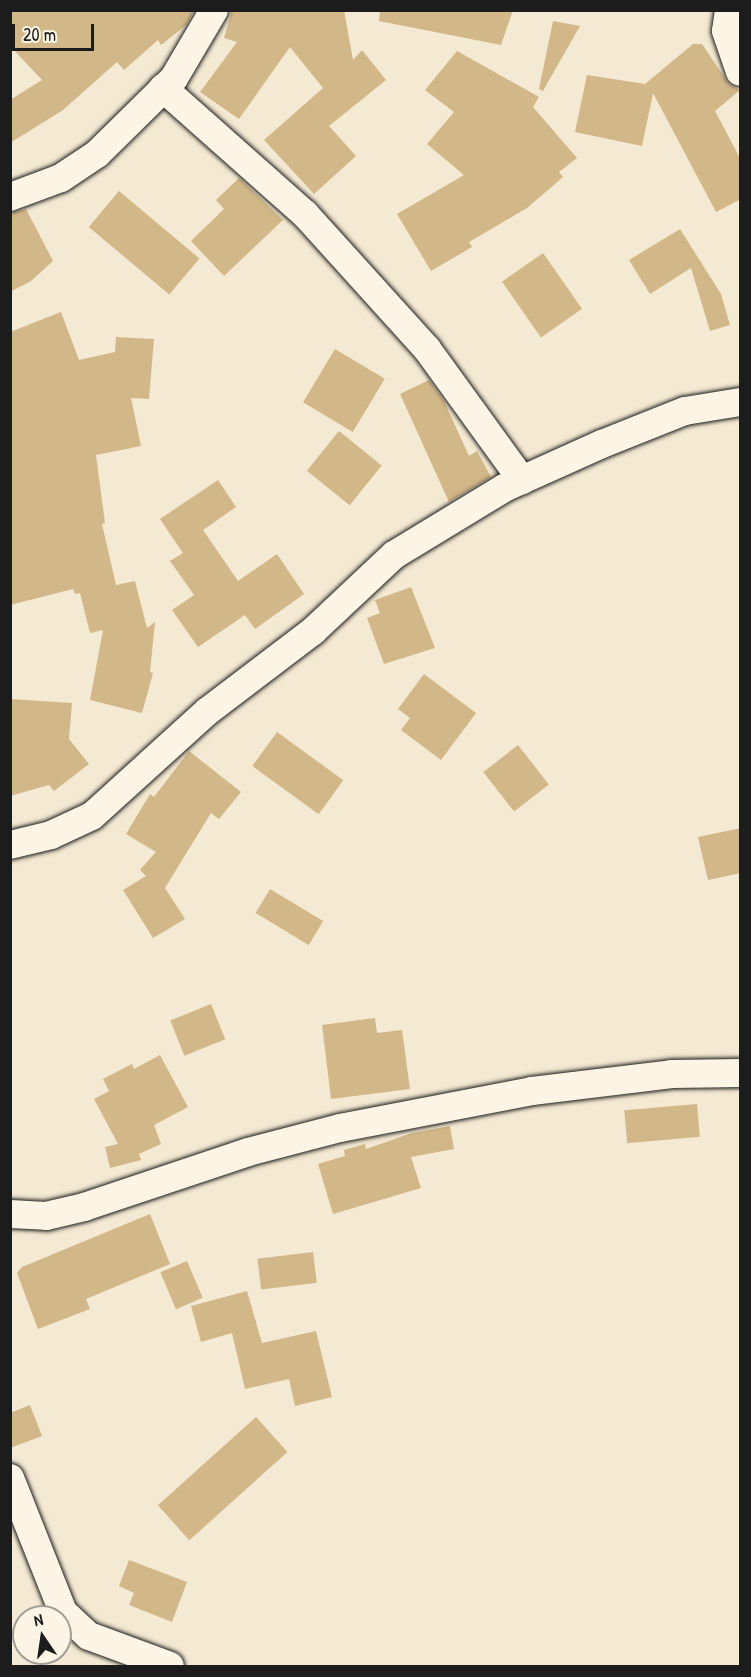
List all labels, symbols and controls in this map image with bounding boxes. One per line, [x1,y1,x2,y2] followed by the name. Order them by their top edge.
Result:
[15,12,98,50] scale bar
[23,22,56,47] text: 20 m
[12,1605,72,1665] north arrow
[32,1608,45,1631] text: N

